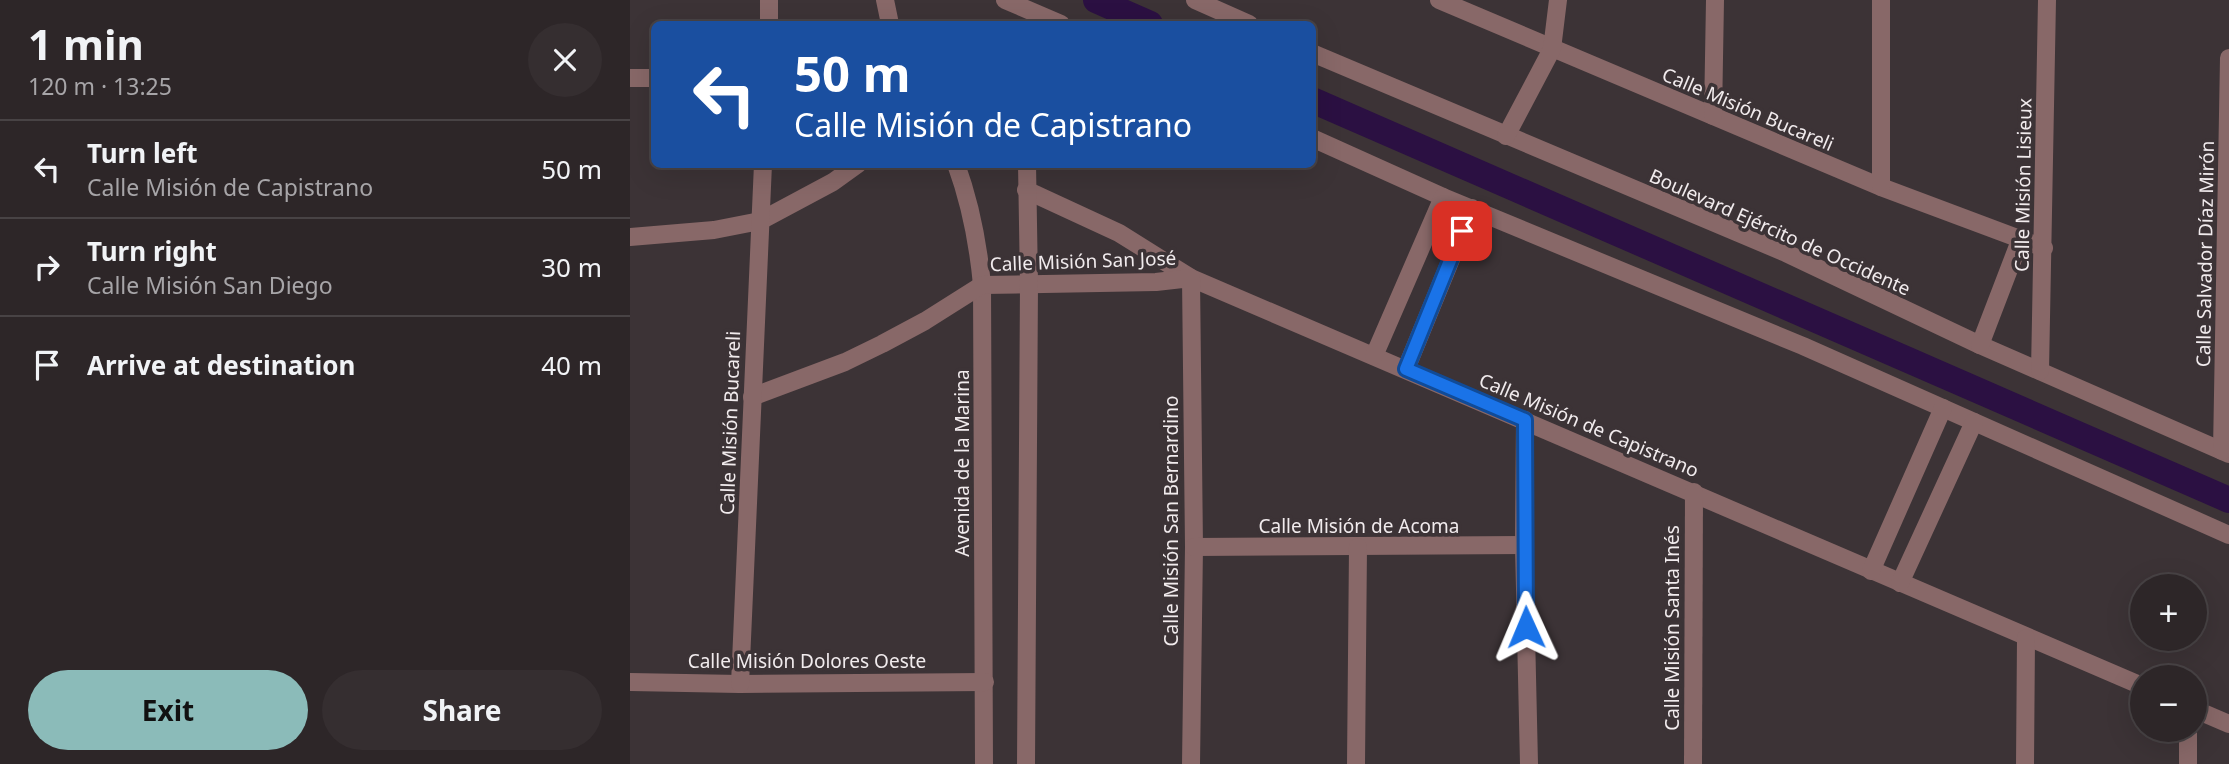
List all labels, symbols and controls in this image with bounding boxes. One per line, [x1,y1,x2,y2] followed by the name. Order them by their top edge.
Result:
[28,15,144,72] text: 1 min
[528,23,602,97] button: close
[794,40,911,106] text: 50 m
[679,49,770,140] icon: left
[1658,61,1838,157] street label: Calle Misión Bucareli
[28,70,172,102] text: 120 m · 13:25
[2008,98,2038,272] street label: Calle Misión Lisieux
[794,103,1192,146] text: Calle Misión de Capistrano
[87,135,198,171] text: Turn left
[2190,141,2220,367] street label: Calle Salvador Díaz Mirón
[28,150,66,188] icon: left
[541,151,602,187] text: 50 m
[1645,163,1915,301] street label: Boulevard Ejército de Occidente
[87,171,373,203] text: Calle Misión de Capistrano
[1432,201,1492,261] pin
[1443,212,1481,250] icon: arrive
[87,233,217,269] text: Turn right
[989,245,1177,277] street label: Calle Misión San José
[28,248,66,286] icon: right
[541,249,602,285] text: 30 m
[87,269,333,301] text: Calle Misión San Diego
[714,330,746,516] street label: Calle Misión Bucareli
[28,346,66,384] icon: arrive
[87,347,356,383] text: Arrive at destination
[541,347,602,383] text: 40 m
[1475,367,1703,483] street label: Calle Misión de Capistrano
[949,369,975,557] street label: Avenida de la Marina
[1158,396,1184,646] street label: Calle Misión San Bernardino
[1259,513,1459,539] street label: Calle Misión de Acoma
[1659,525,1685,731] street label: Calle Misión Santa Inés
[2130,574,2207,742] map controls
[2130,574,2207,651] button: +
[1489,590,1563,664] position arrow
[688,648,926,674] street label: Calle Misión Dolores Oeste
[2130,665,2207,742] button: −
[28,670,308,750] button: Exit
[322,670,602,750] button: Share

